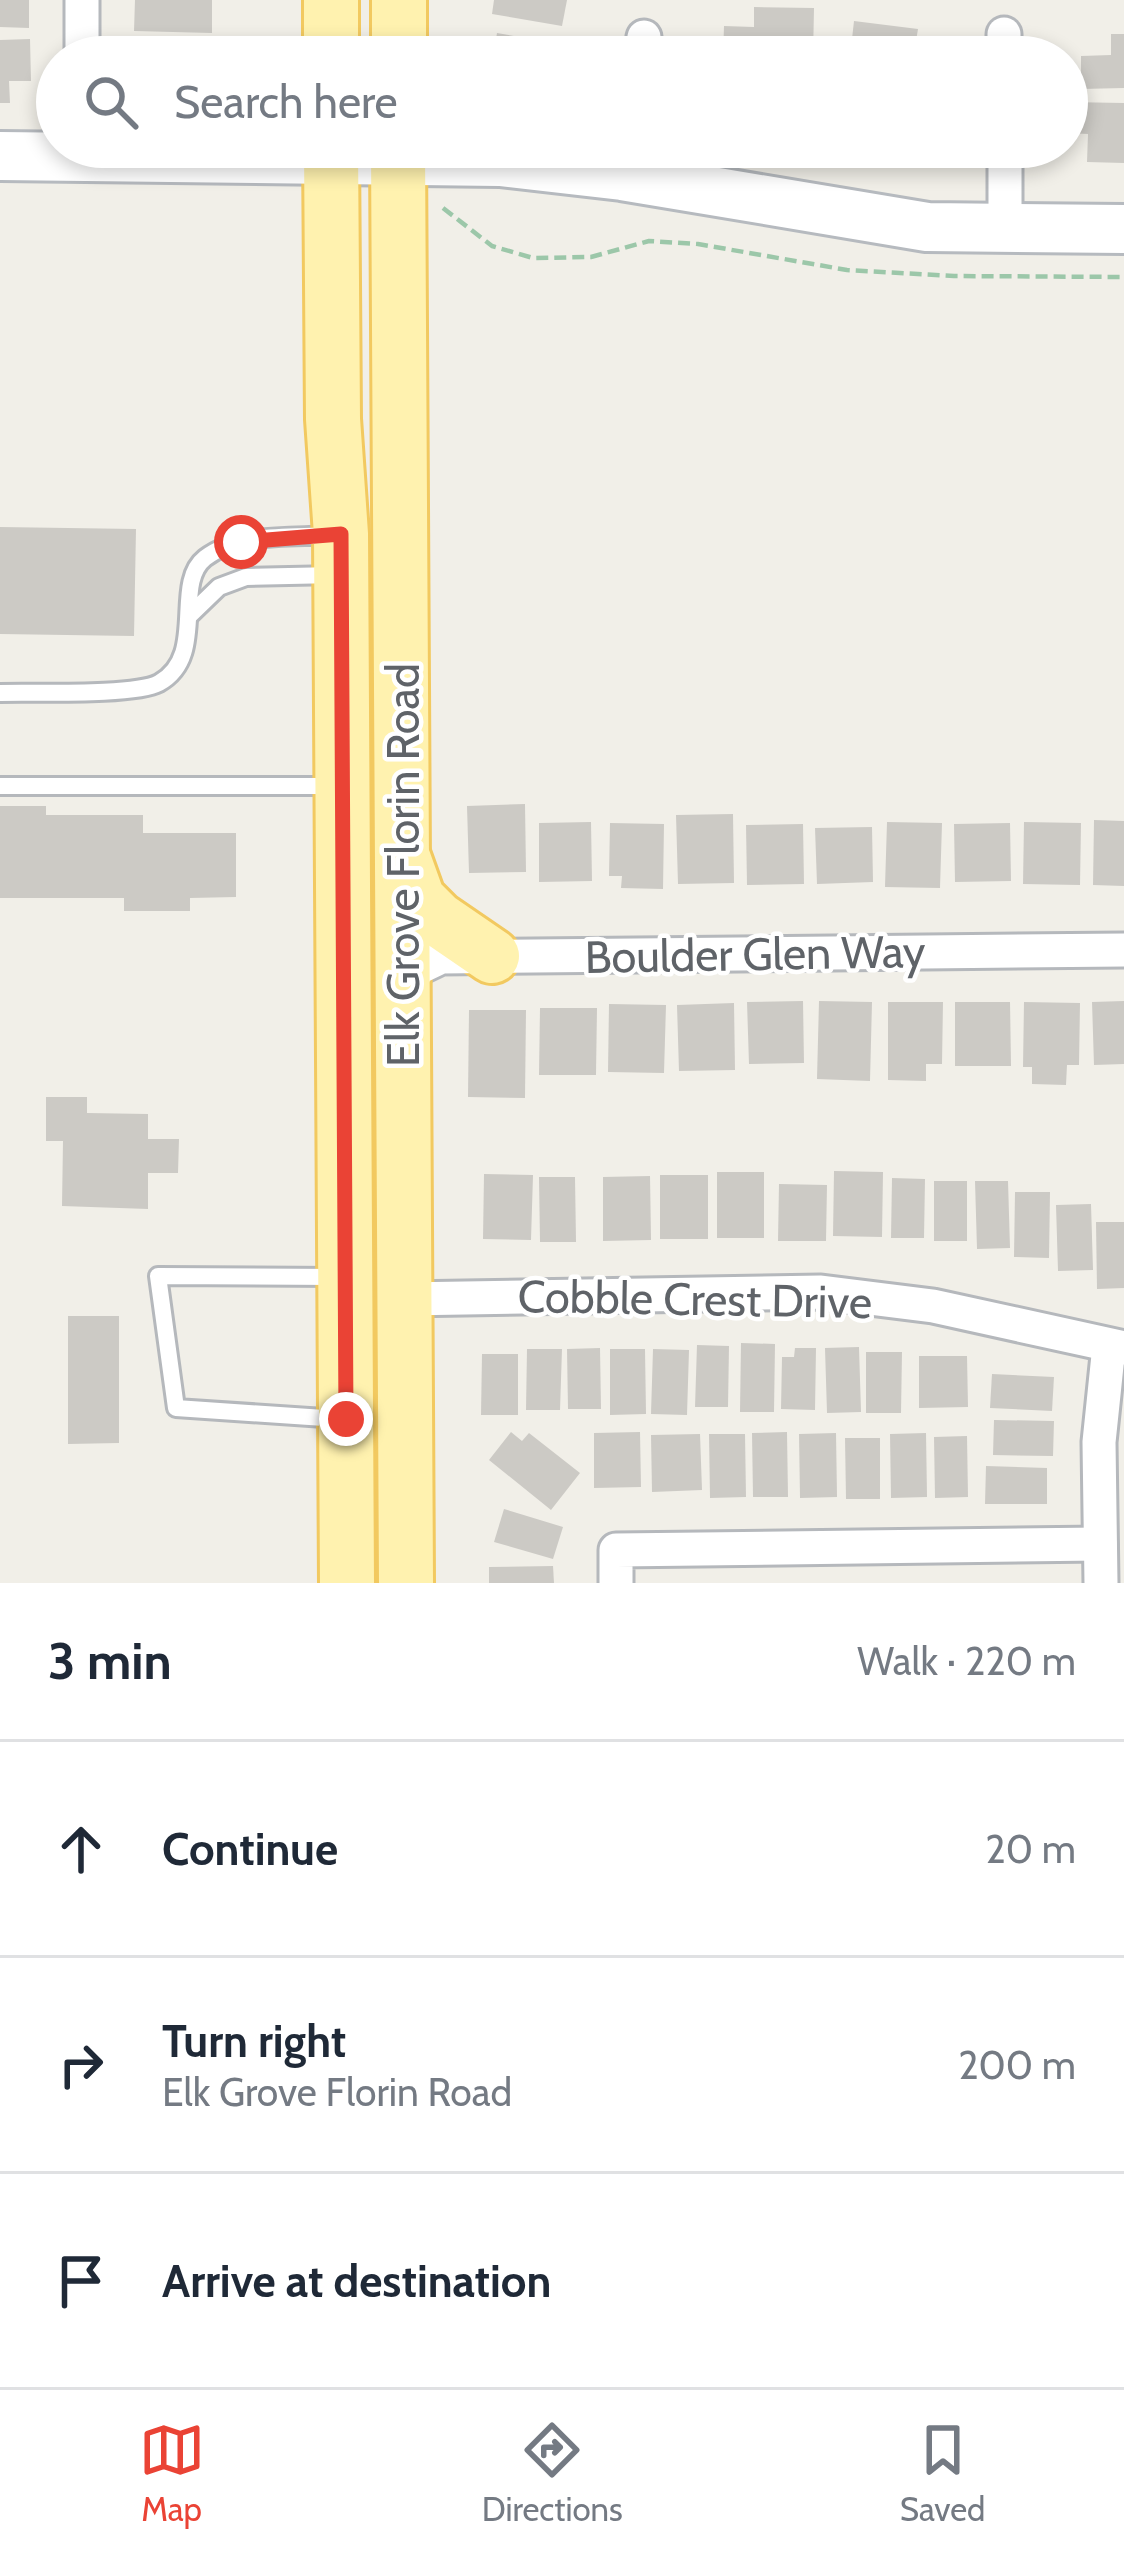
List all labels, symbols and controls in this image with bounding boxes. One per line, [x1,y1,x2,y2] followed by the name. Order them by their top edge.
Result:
[36,36,1088,168] search box
[78,69,144,135] icon: search
[174,75,398,129] text: Search here
[214,515,268,569] route start
[376,663,430,1067] street label: Elk Grove Florin Road
[584,924,926,984] street label: Boulder Glen Way
[517,1269,873,1329] street label: Cobble Crest Drive
[319,1392,373,1446] route end
[48,1630,172,1692] text: 3 min
[857,1637,1076,1685] text: Walk · 220 m
[48,1816,114,1882] icon: ahead
[162,1822,338,1876] text: Continue
[985,1825,1076,1873] text: 20 m
[162,2014,346,2068] text: Turn right
[48,2032,114,2098] icon: right
[958,2041,1076,2089] text: 200 m
[162,2068,512,2116] text: Elk Grove Florin Road
[48,2248,114,2314] icon: arrive
[162,2254,551,2308] text: Arrive at destination
[139,2417,205,2529] tab: Map
[482,2417,623,2529] tab: Directions
[900,2417,985,2529] tab: Saved

